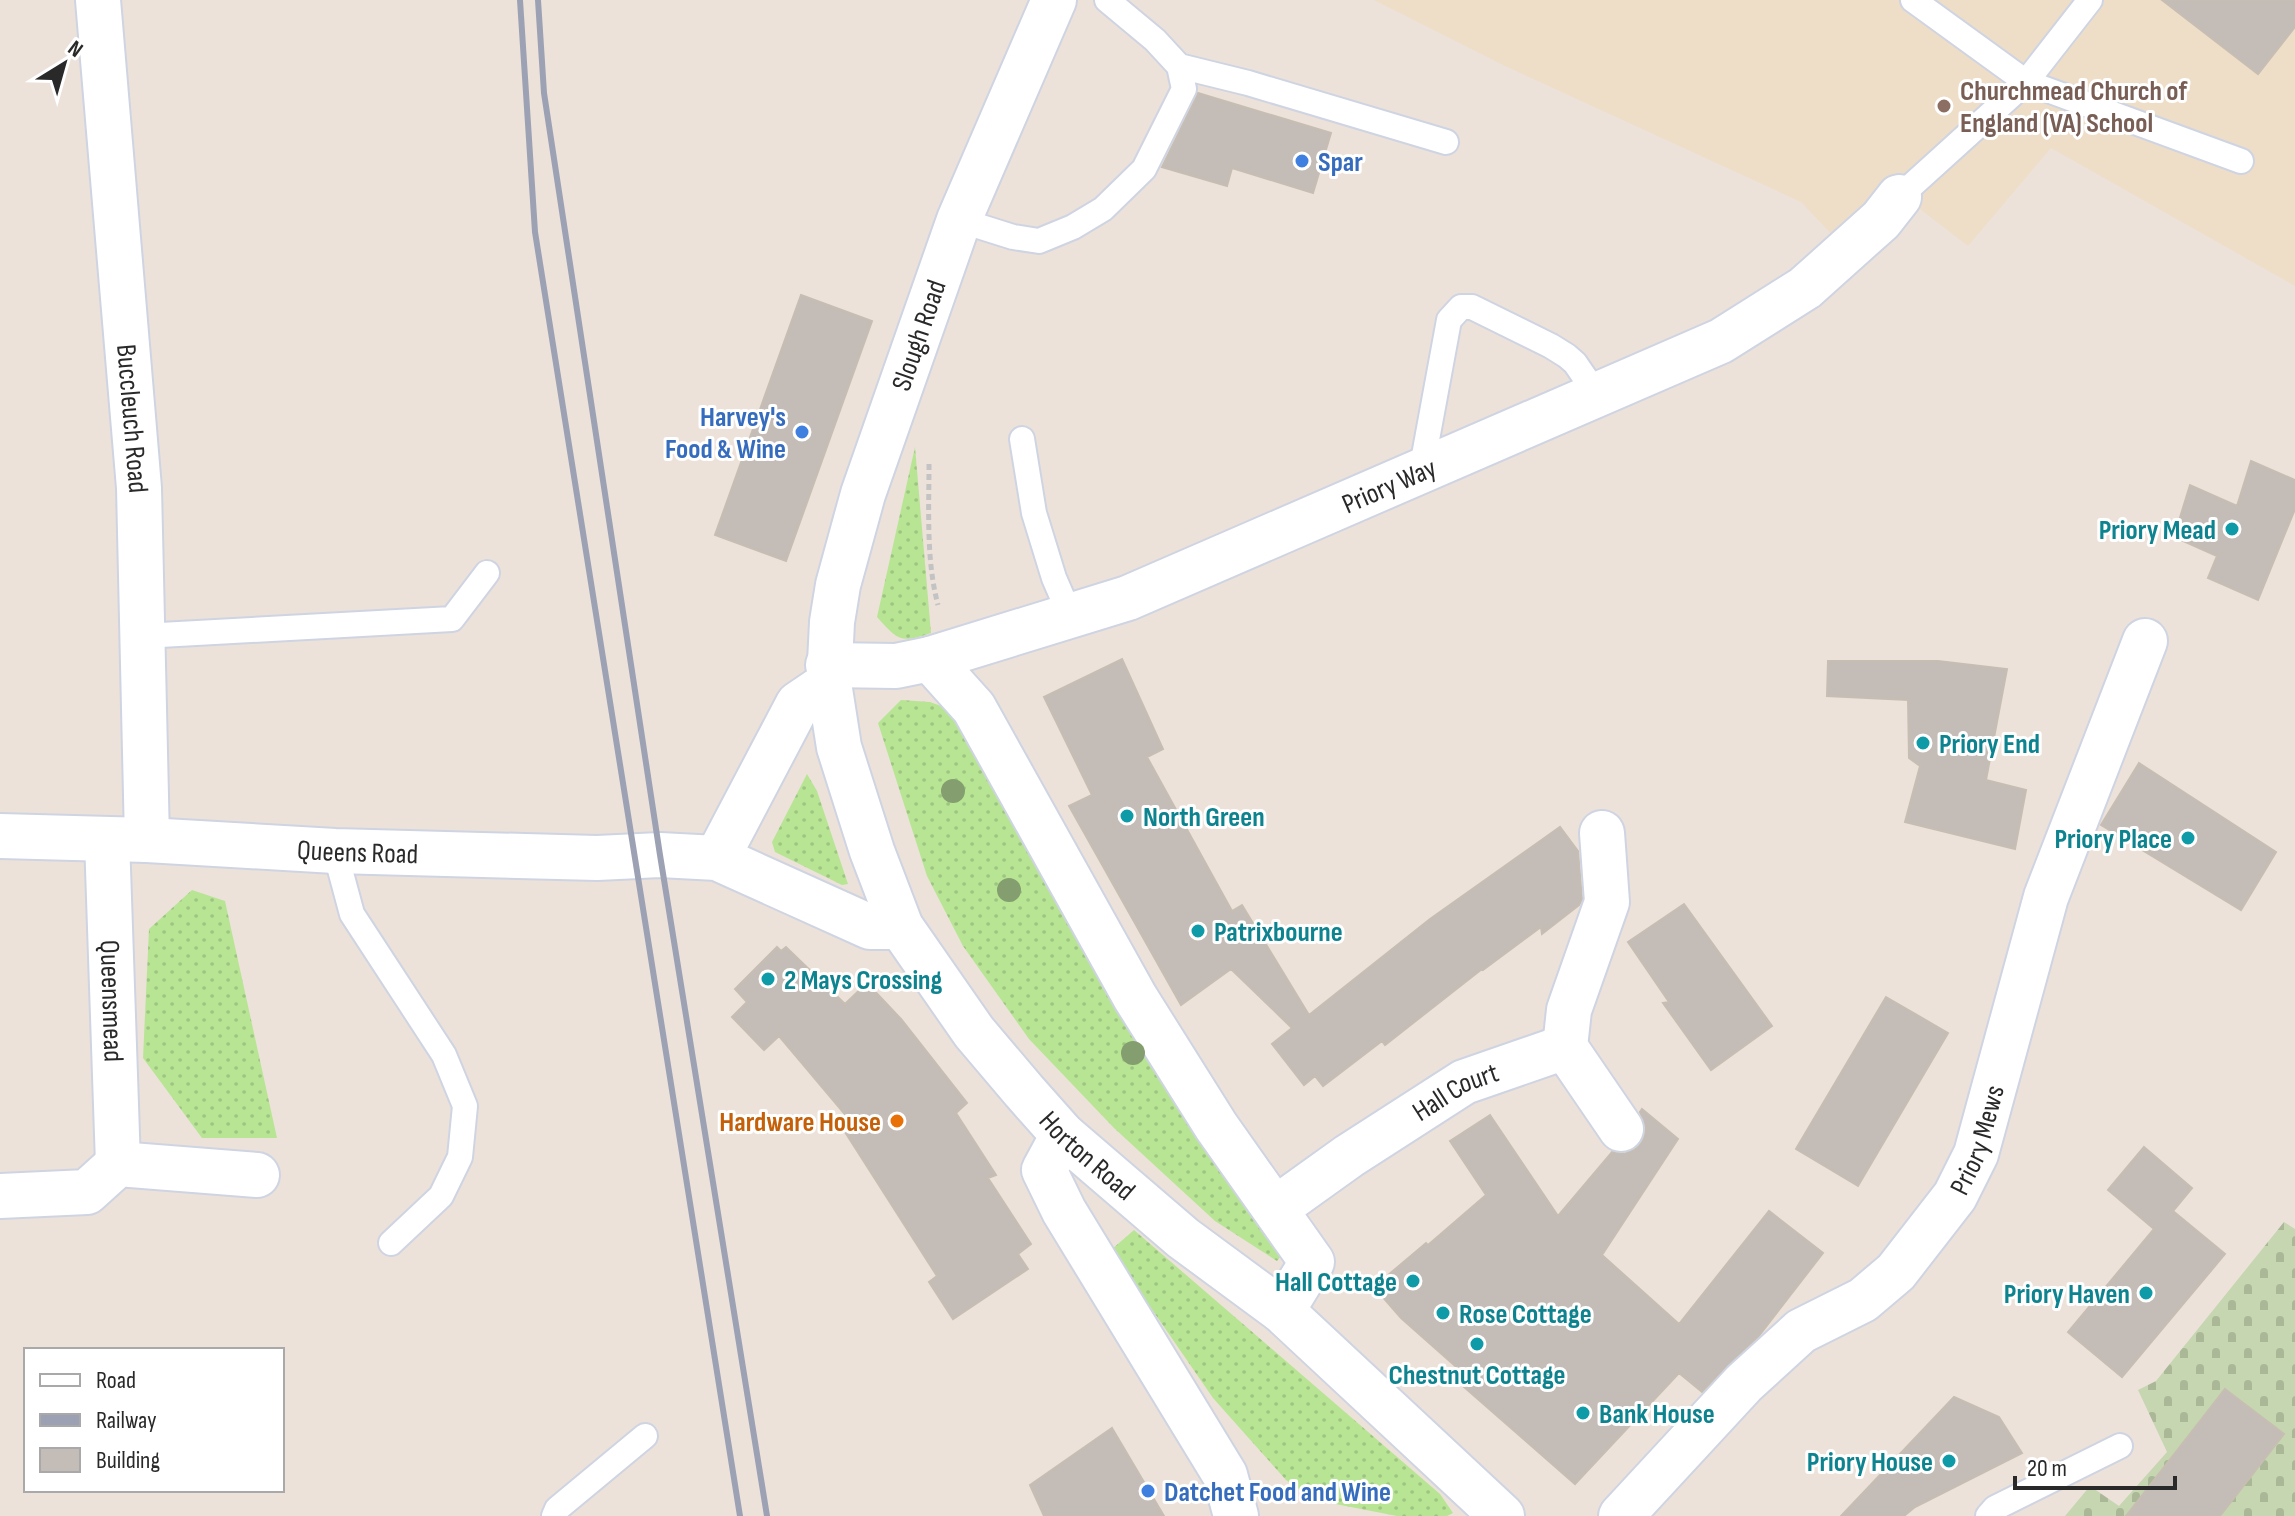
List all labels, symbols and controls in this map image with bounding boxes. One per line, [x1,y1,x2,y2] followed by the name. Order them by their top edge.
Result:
[24,24,104,104] north arrow
[62,35,88,64] text: N
[1960,75,2187,140] place label: Churchmead Church of England (VA) School
[1935,97,1953,115] marker: Churchmead Church of England (VA) School
[1318,146,1363,179] place label: Spar
[1293,152,1311,170] marker: Spar
[885,276,954,395] street label: Slough Road
[109,343,154,494] street label: Buccleuch Road
[665,401,786,466] place label: Harvey's Food & Wine
[793,423,811,441] marker: Harvey's Food & Wine
[1337,451,1441,521] street label: Priory Way
[2099,514,2216,547] place label: Priory Mead
[2223,520,2241,538] marker: Priory Mead
[1939,728,2040,761] place label: Priory End
[1914,734,1932,752] marker: Priory End
[1143,801,1265,834] place label: North Green
[1118,807,1136,825] marker: North Green
[2054,823,2172,856] place label: Priory Place
[2179,829,2197,847] marker: Priory Place
[296,834,419,871] street label: Queens Road
[1214,916,1343,949] place label: Patrixbourne
[1189,922,1207,940] marker: Patrixbourne
[92,940,130,1062] street label: Queensmead
[784,964,943,997] place label: 2 Mays Crossing
[759,970,777,988] marker: 2 Mays Crossing
[1407,1056,1503,1129] street label: Hall Court
[1943,1082,2012,1201] street label: Priory Mews
[1032,1105,1141,1208] street label: Horton Road
[719,1106,881,1139] place label: Hardware House
[888,1112,906,1130] marker: Hardware House
[1275,1266,1397,1299] place label: Hall Cottage
[1404,1272,1422,1290] marker: Hall Cottage
[2004,1278,2130,1311] place label: Priory Haven
[2137,1284,2155,1302] marker: Priory Haven
[1459,1298,1592,1331] place label: Rose Cottage
[1434,1304,1452,1322] marker: Rose Cottage
[1468,1335,1486,1353] marker: Chestnut Cottage
[24,1348,284,1492] legend
[1389,1359,1565,1392] place label: Chestnut Cottage
[96,1366,136,1395] text: Road
[1599,1398,1715,1431] place label: Bank House
[1574,1404,1592,1422] marker: Bank House
[96,1406,156,1435] text: Railway
[2015,1440,2175,1490] scale bar
[96,1446,160,1475] text: Building
[1807,1446,1933,1479] place label: Priory House
[1940,1452,1958,1470] marker: Priory House
[2027,1454,2067,1483] text: 20 m
[1164,1476,1391,1509] place label: Datchet Food and Wine
[1139,1482,1157,1500] marker: Datchet Food and Wine

